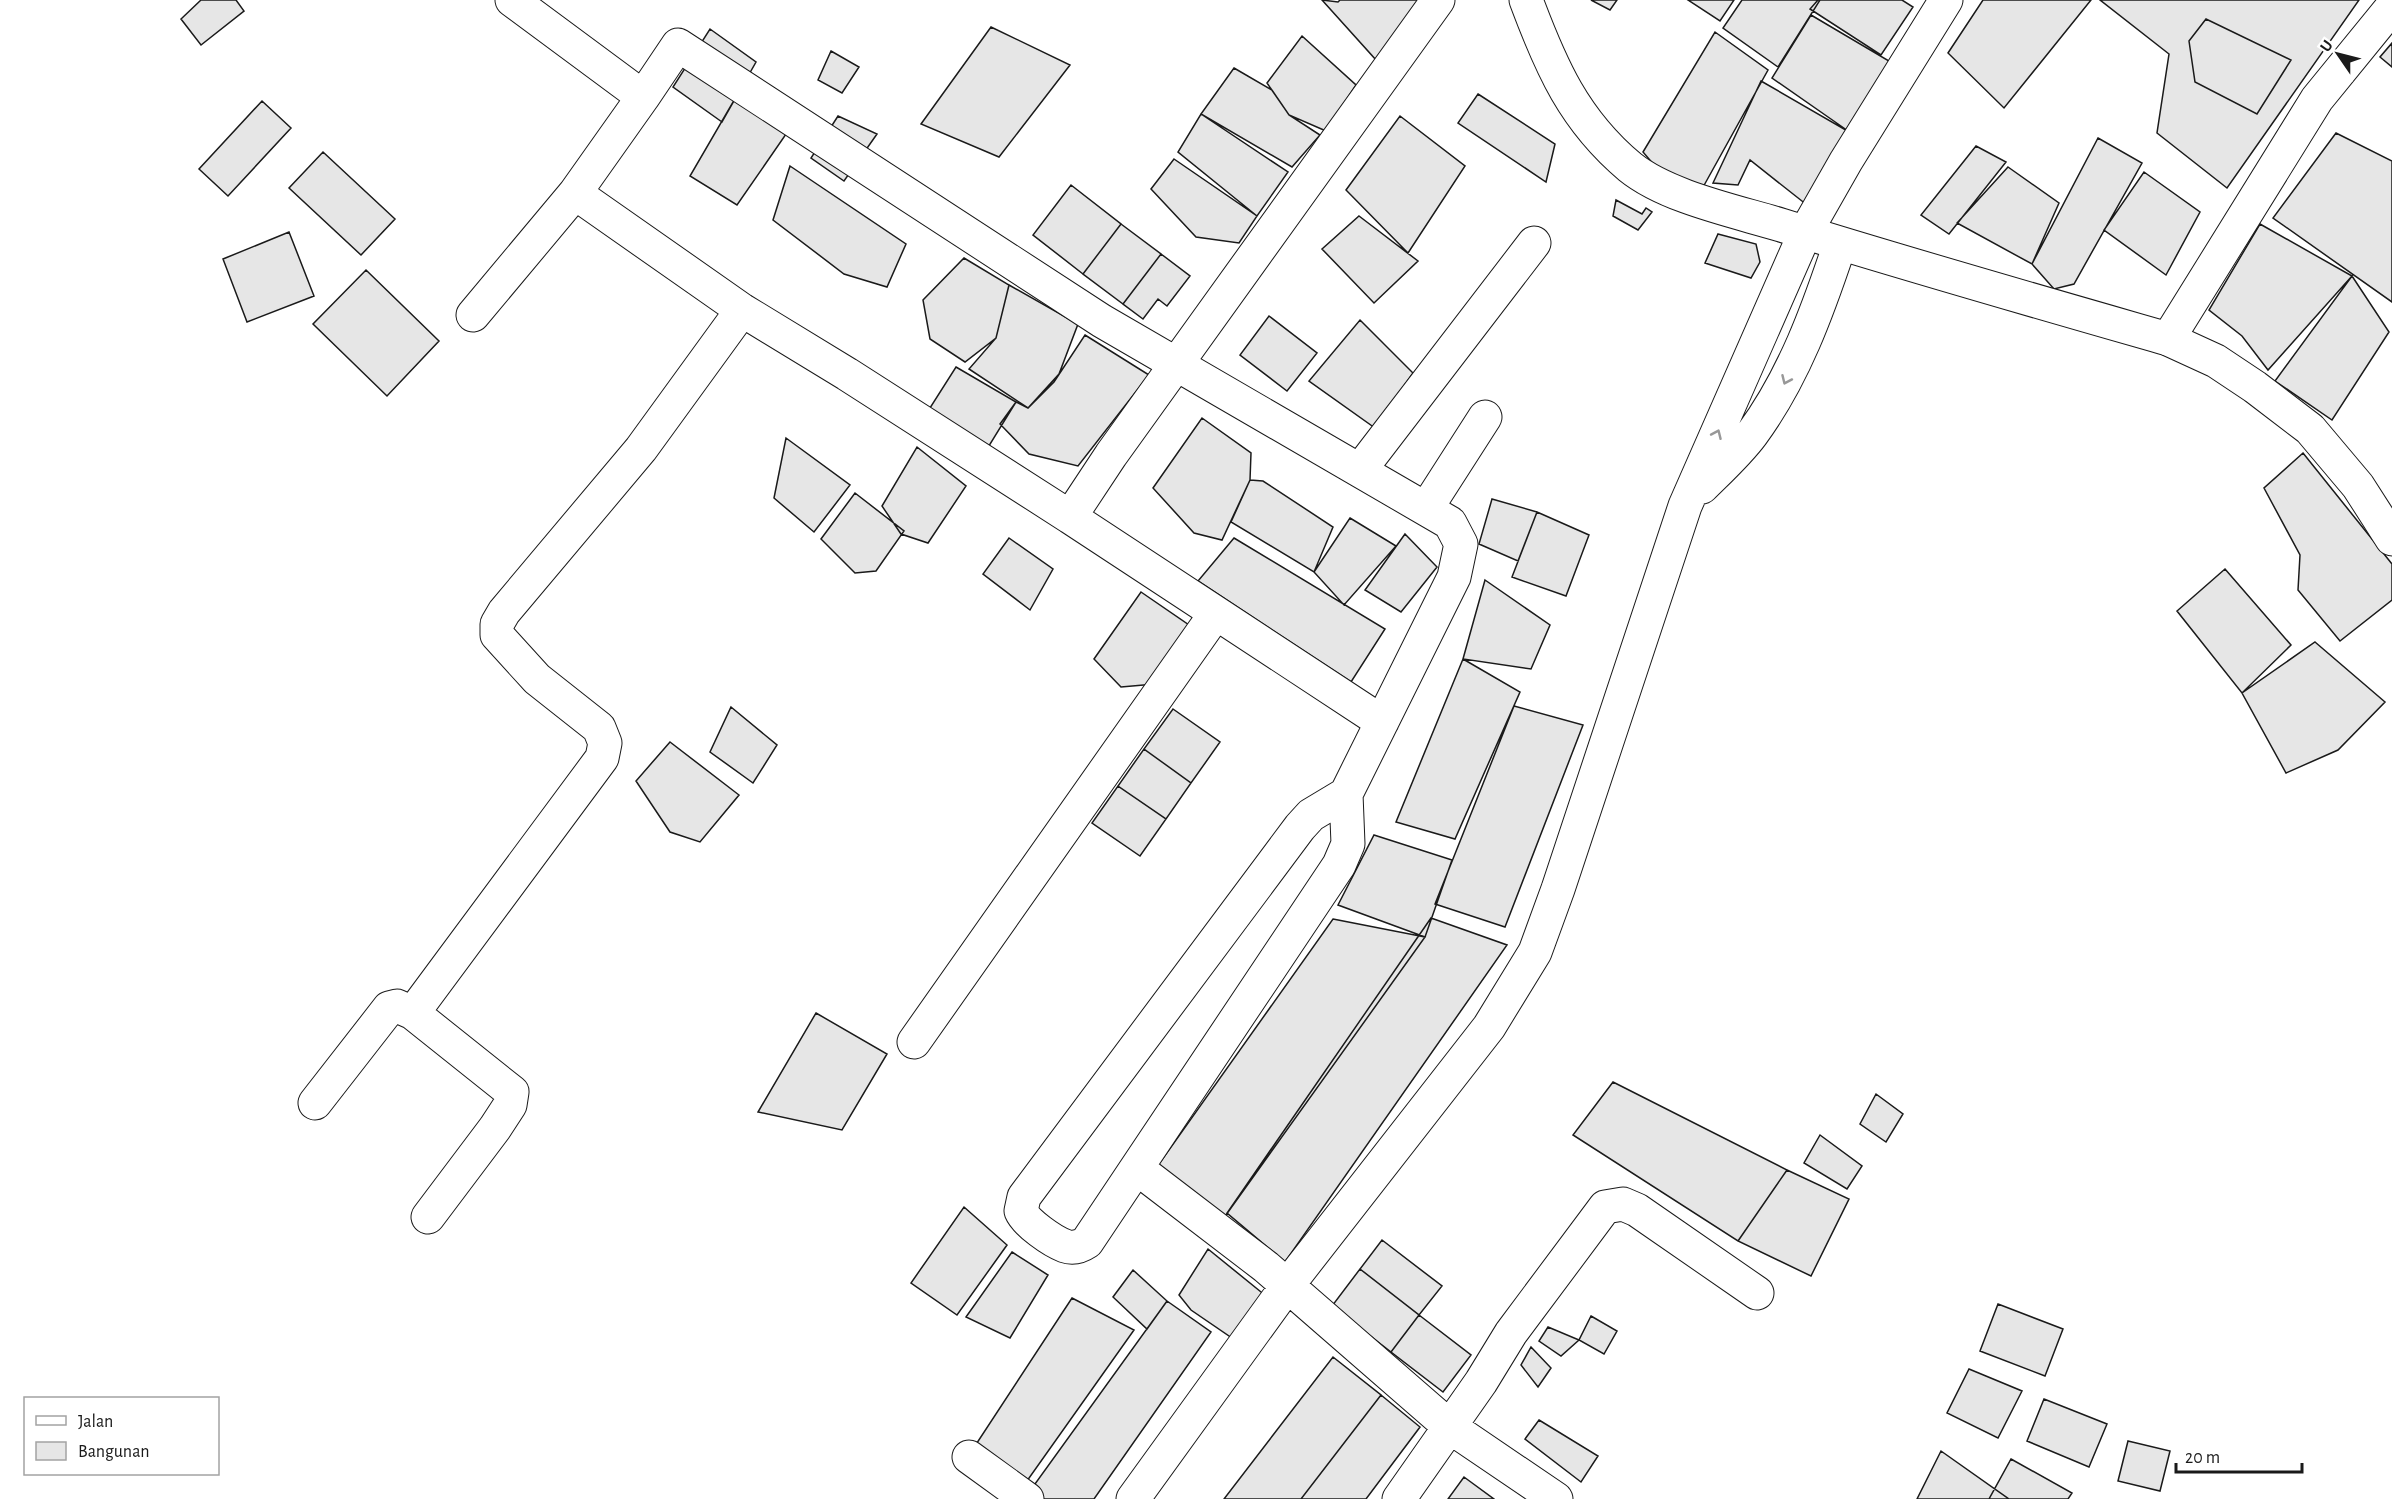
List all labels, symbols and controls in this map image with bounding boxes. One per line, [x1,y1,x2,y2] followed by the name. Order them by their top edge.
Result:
[2308,24,2368,84] north arrow
[2317,37,2336,55] text: U
[1781,373,1793,384] one-way arrow
[1710,429,1722,440] one-way arrow
[24,1397,219,1475] legend
[78,1413,113,1431] text: Jalan
[2176,1436,2302,1474] scale bar
[78,1443,150,1461] text: Bangunan
[2185,1449,2220,1467] text: 20 m

